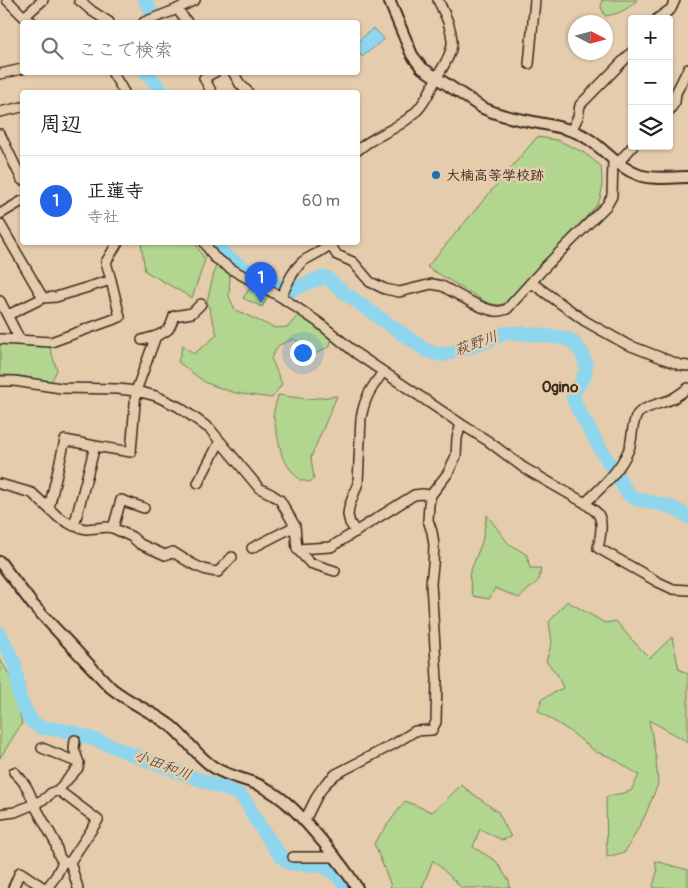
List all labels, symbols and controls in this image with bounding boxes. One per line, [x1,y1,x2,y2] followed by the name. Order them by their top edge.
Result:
[568,15,613,60] north arrow
[628,15,673,150] map controls
[628,15,673,60] button: +
[20,20,360,75] search box
[38,34,66,62] icon: search
[78,38,173,62] text: ここで検索
[628,60,673,105] button: −
[628,105,673,150] button: layers
[40,111,82,138] text: 周辺
[446,167,544,184] place label: 大楠高等学校跡
[430,169,442,181] marker: 大楠高等学校跡
[87,179,144,203] text: 正蓮寺
[53,191,59,211] text: 1
[302,191,340,211] text: 60 m
[87,207,119,227] text: 寺社
[245,262,277,303] pin: 1
[452,327,501,360] water label: 萩野川
[290,340,316,366] your location
[542,378,578,397] district label: Ogino
[131,746,194,785] water label: 小田和川

